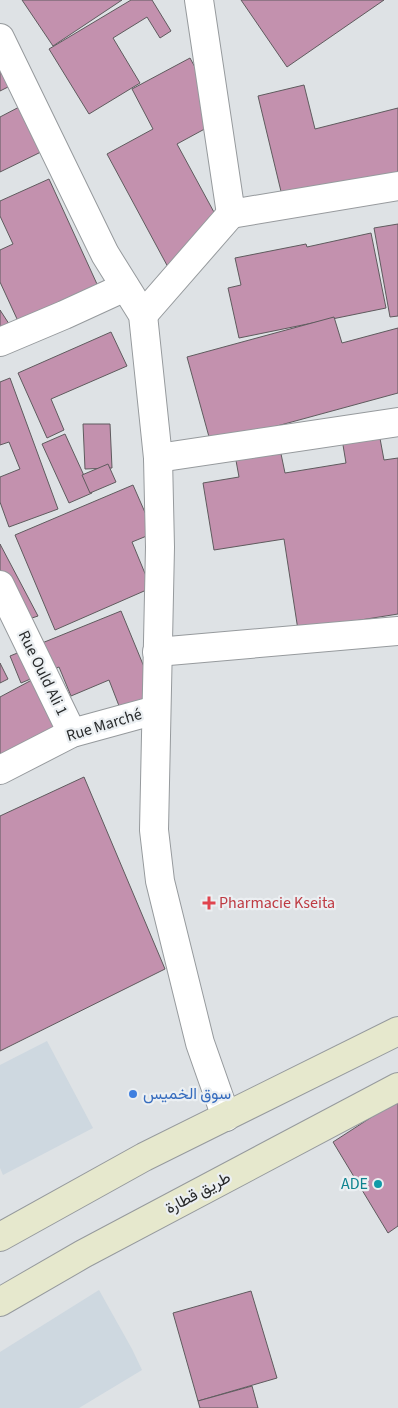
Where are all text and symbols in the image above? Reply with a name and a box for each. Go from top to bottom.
street label: Rue Ould Ali 1 [13,627,73,719]
street label: Rue Marché [64,703,145,747]
place label: Pharmacie Kseita [219,892,335,914]
marker: Pharmacie Kseita [203,897,215,909]
place label: سوق الخميس [143,1083,231,1105]
marker: سوق الخميس [127,1088,139,1100]
street label: طريق قطارة [161,1167,235,1219]
place label: ADE [341,1173,368,1195]
marker: ADE [372,1178,384,1190]

